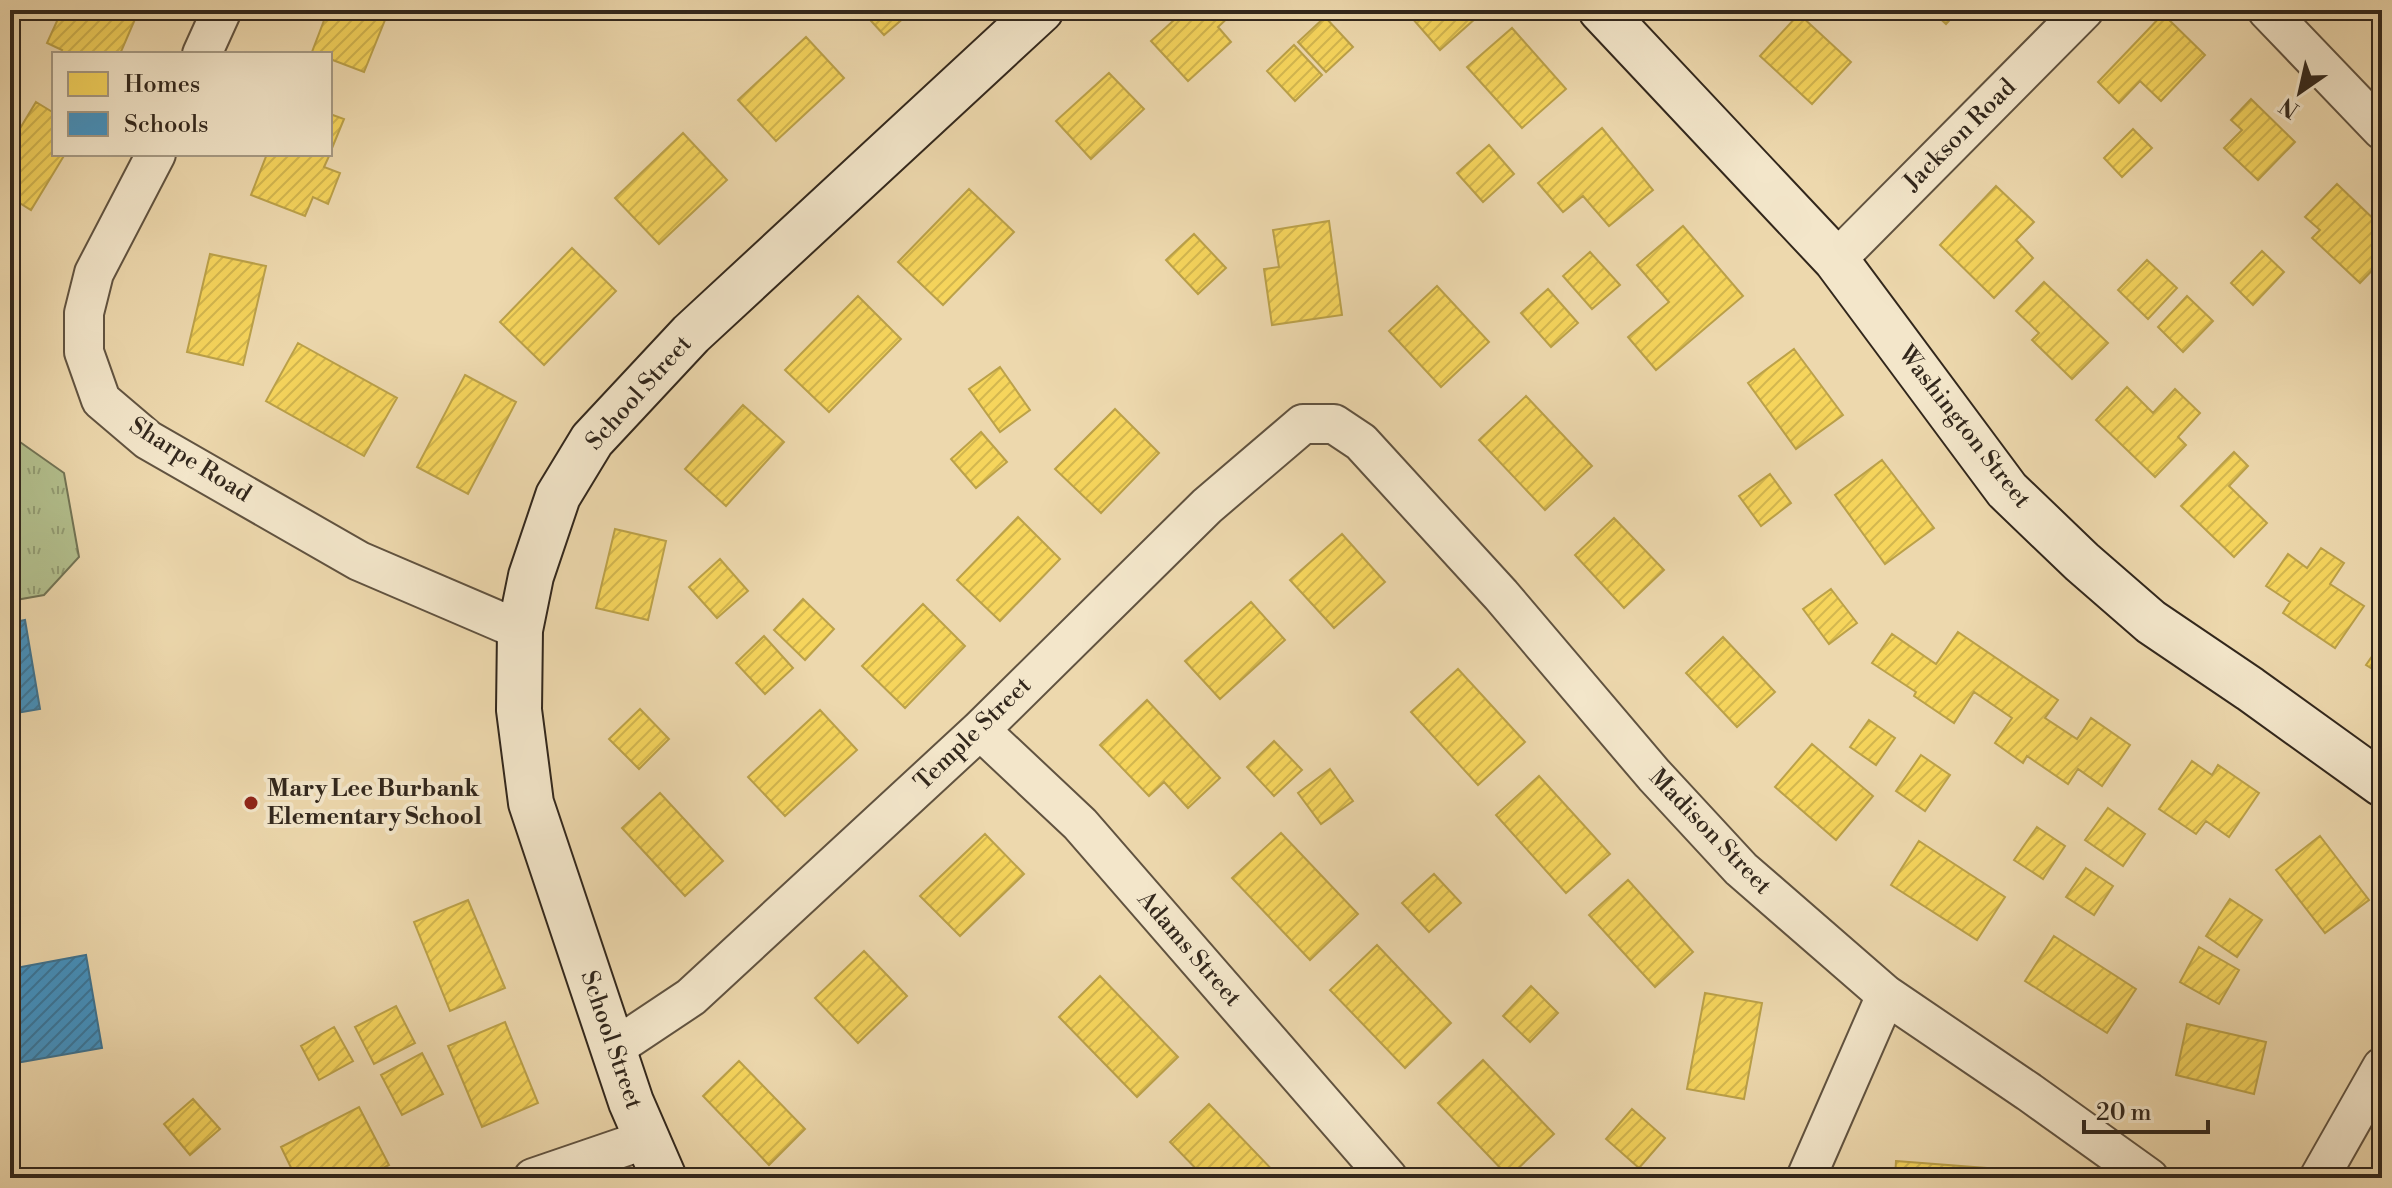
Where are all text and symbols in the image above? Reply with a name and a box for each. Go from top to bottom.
legend [52,52,332,156]
north arrow [2260,52,2340,132]
text: Homes [124,70,200,100]
street label: Jackson Road [1897,72,2023,198]
text: N [2274,91,2304,123]
text: Schools [124,110,209,140]
street label: School Street [580,329,699,457]
street label: Washington Street [1891,339,2037,515]
street label: Sharpe Road [124,411,257,509]
street label: Temple Street [908,670,1038,797]
street label: Madison Street [1642,763,1778,902]
place label: Mary Lee Burbank Elementary School [267,774,482,832]
marker: Mary Lee Burbank Elementary School [242,794,260,812]
street label: Adams Street [1130,884,1248,1013]
street label: School Street [573,967,649,1114]
scale bar [2084,1084,2208,1134]
text: 20 m [2096,1098,2152,1128]

